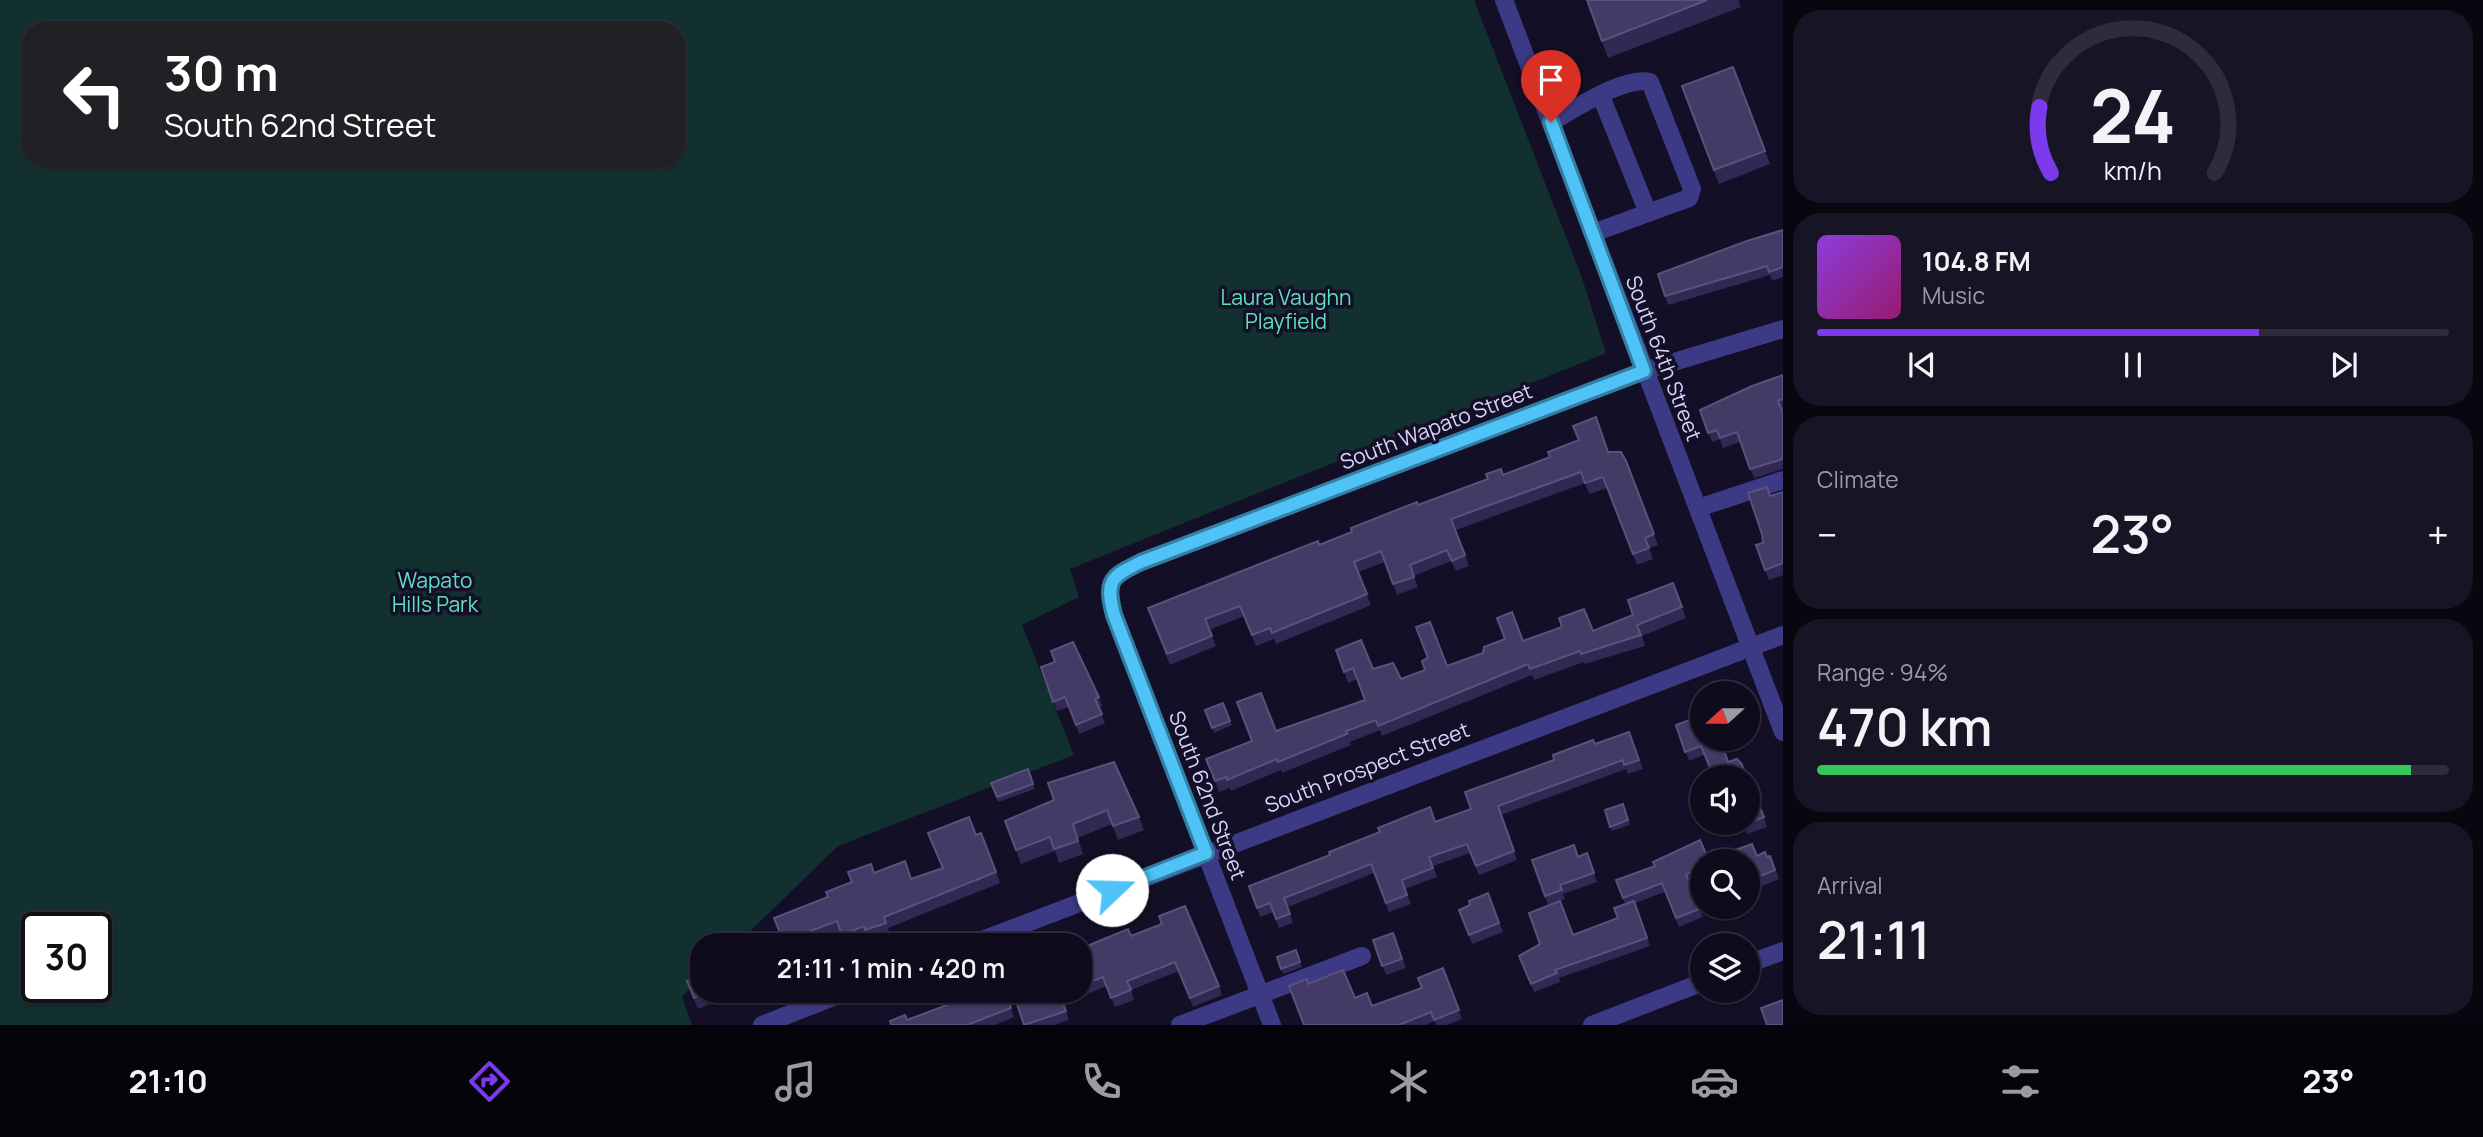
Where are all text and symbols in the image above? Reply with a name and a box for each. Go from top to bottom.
text: 30 m [164,39,279,106]
icon: left [49,49,140,140]
pin [1521,50,1581,122]
icon: arrive [1532,61,1570,99]
text: 24 [2090,65,2176,165]
text: South 62nd Street [164,103,436,147]
text: km/h [2104,152,2162,187]
text: 104.8 FM [1922,243,2031,279]
street label: South 64th Street [1620,271,1708,445]
text: Music [1922,279,1985,311]
park label: Laura Vaughn Playfield [1220,283,1352,335]
icon: previous [1903,346,1941,384]
icon: pause [2114,346,2152,384]
icon: next [2325,346,2363,384]
street label: South Wapato Street [1336,376,1536,476]
text: Climate [1817,463,1899,495]
text: 23° [2090,498,2174,569]
text: − [1817,508,1838,560]
text: + [2427,508,2449,560]
park label: Wapato Hills Park [392,566,479,618]
text: Range · 94% [1817,656,1948,688]
north arrow [1690,681,1760,751]
map controls [1690,681,1760,1003]
text: 470 km [1817,691,1992,762]
street label: South 62nd Street [1163,707,1253,883]
street label: South Prospect Street [1261,715,1473,819]
button: sound [1690,765,1760,835]
button: search [1690,849,1760,919]
position arrow [1075,853,1149,927]
text: Arrival [1817,869,1883,901]
text: 21:11 [1817,904,1930,975]
speed limit sign: 30 [21,912,112,1003]
button: layers [1690,933,1760,1003]
text: 21:11 · 1 min · 420 m [777,950,1005,986]
icon: directions [465,1057,514,1106]
icon: music [771,1057,820,1106]
icon: phone [1077,1057,1126,1106]
icon: climate [1384,1057,1433,1106]
icon: car [1690,1057,1739,1106]
icon: filters [1996,1057,2045,1106]
text: 21:10 [129,1059,208,1103]
text: 23° [2302,1059,2354,1103]

